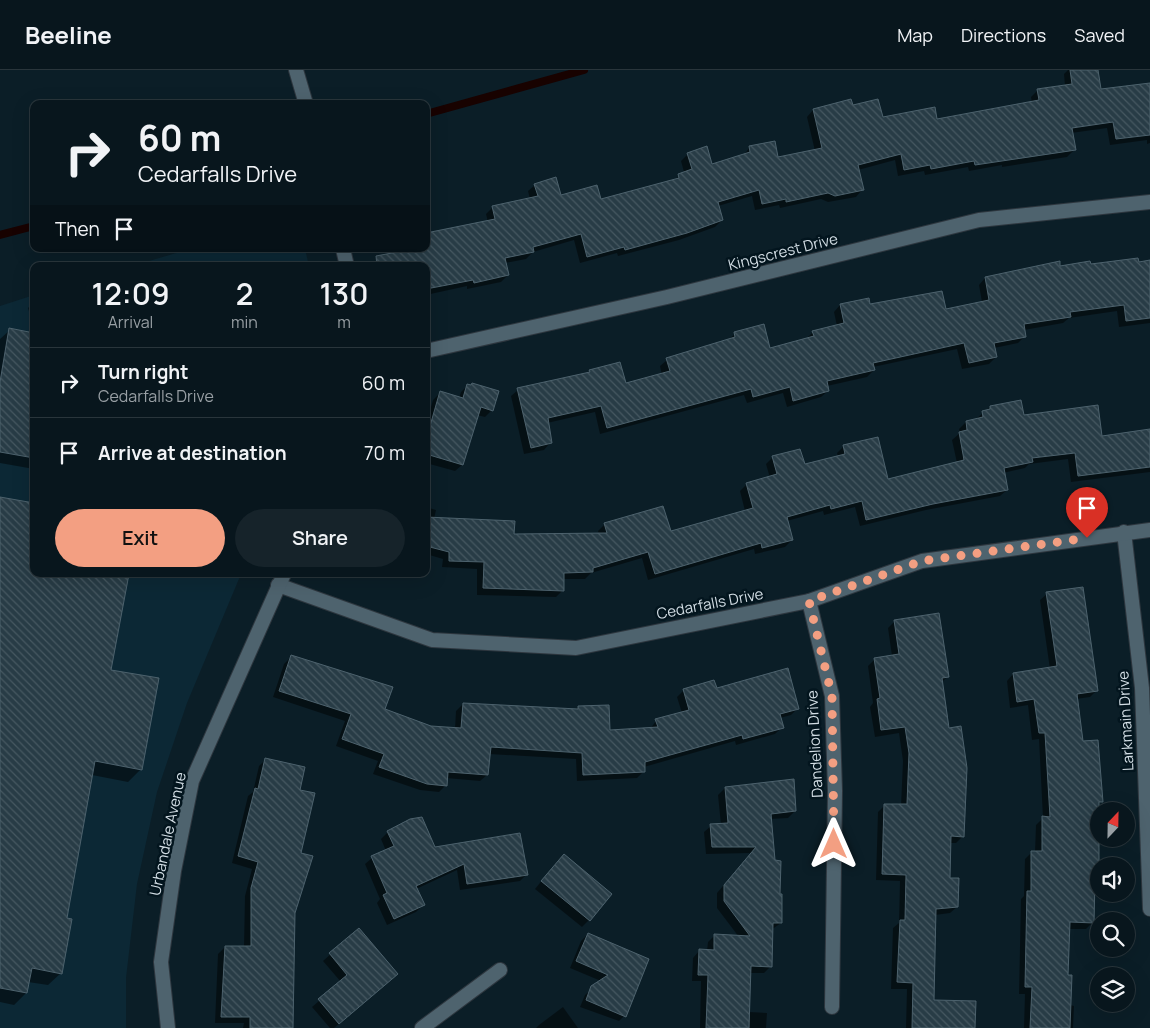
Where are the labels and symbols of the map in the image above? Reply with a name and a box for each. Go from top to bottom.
street label: Kingscrest Drive [726,228,840,275]
pin [1066,487,1108,538]
street label: Cedarfalls Drive [655,583,765,624]
street label: Larkmain Drive [1112,670,1139,772]
street label: Dandelion Drive [801,689,828,798]
street label: Urbandale Avenue [144,770,191,898]
north arrow [1090,802,1135,848]
position arrow [807,817,859,869]

